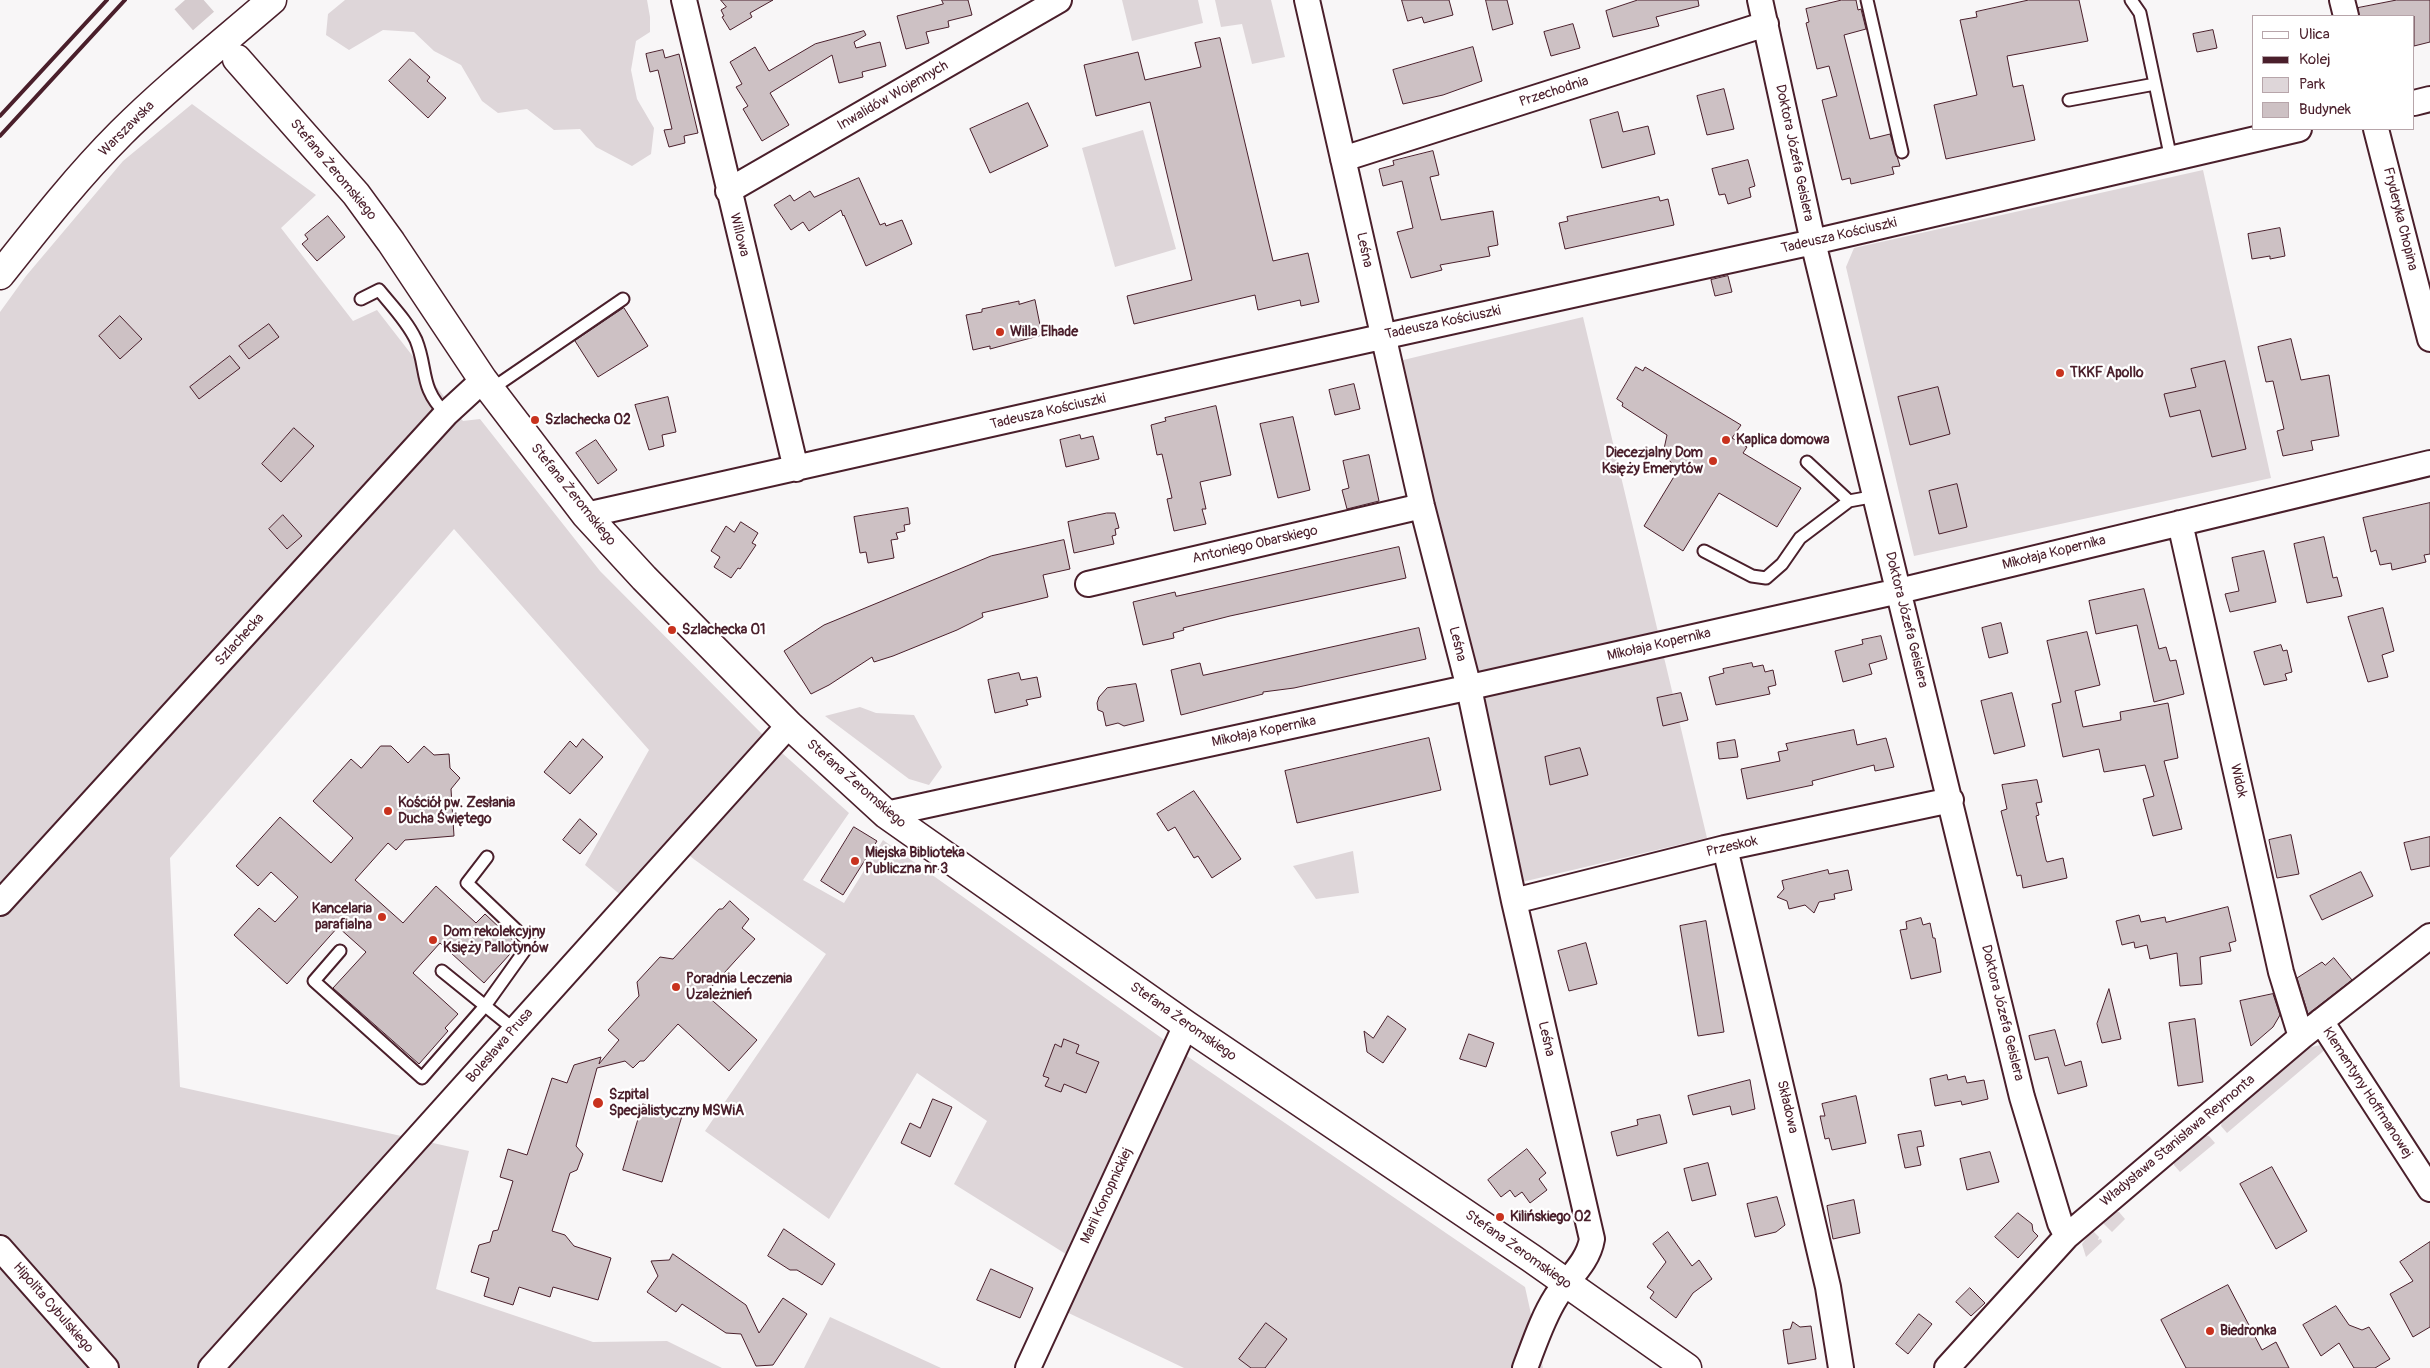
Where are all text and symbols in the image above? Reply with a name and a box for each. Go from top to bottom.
legend [2252,15,2415,130]
text: Ulica [2299,25,2330,44]
text: Kolej [2299,50,2331,69]
street label: Inwalidów Wojennych [835,57,951,135]
street label: Przechodnia [1517,73,1591,111]
text: Park [2299,75,2325,94]
street label: Doktora Józefa Geislera [1771,83,1817,223]
street label: Warszawska [96,98,158,160]
text: Budynek [2299,100,2351,119]
street label: Stefana Żeromskiego [286,116,380,224]
street label: Fryderyka Chopina [2379,166,2421,272]
street label: Willowa [725,211,753,259]
street label: Tadeusza Kościuszki [1780,215,1898,257]
street label: Leśna [1352,231,1376,269]
street label: Tadeusza Kościuszki [1383,302,1503,344]
place label: Willa Elhade [1010,324,1078,340]
marker: Willa Elhade [994,326,1006,338]
place label: TKKF Apollo [2070,365,2144,381]
marker: TKKF Apollo [2054,367,2066,379]
street label: Tadeusza Kościuszki [989,391,1107,433]
place label: Szlachecka 02 [545,412,631,428]
marker: Szlachecka 02 [529,414,541,426]
place label: Kaplica domowa [1736,432,1829,448]
marker: Kaplica domowa [1720,434,1732,446]
street label: Stefana Żeromskiego [527,441,619,549]
place label: Diecezjalny Dom Księży Emerytów [1602,445,1703,478]
marker: Diecezjalny Dom Księży Emerytów [1707,455,1719,467]
street label: Antoniego Obarskiego [1191,522,1319,568]
street label: Mikołaja Kopernika [2001,532,2107,574]
street label: Doktora Józefa Geislera [1881,550,1931,690]
street label: Szlachecka [212,610,268,670]
place label: Szlachecka 01 [682,622,765,638]
marker: Szlachecka 01 [666,624,678,636]
street label: Leśna [1445,625,1469,663]
street label: Mikołaja Kopernika [1605,625,1713,665]
street label: Mikołaja Kopernika [1210,713,1318,751]
street label: Stefana Żeromskiego [803,736,909,832]
street label: Widok [2226,762,2250,800]
place label: Kościół pw. Zesłania Ducha Świętego [398,795,515,828]
marker: Kościół pw. Zesłania Ducha Świętego [382,805,394,817]
street label: Przeskok [1705,833,1759,861]
place label: Miejska Biblioteka Publiczna nr 3 [865,845,965,878]
marker: Miejska Biblioteka Publiczna nr 3 [849,855,861,867]
place label: Kancelaria parafialna [312,901,372,934]
marker: Kancelaria parafialna [376,911,388,923]
place label: Dom rekolekcyjny Księży Pallotynów [443,924,548,956]
marker: Dom rekolekcyjny Księży Pallotynów [427,934,439,946]
street label: Doktora Józefa Geislera [1977,943,2027,1083]
place label: Poradnia Leczenia Uzależnień [686,971,792,1004]
street label: Stefana Żeromskiego [1126,979,1240,1065]
marker: Poradnia Leczenia Uzależnień [670,981,682,993]
street label: Bolesława Prusa [463,1005,537,1087]
street label: Leśna [1534,1020,1558,1058]
street label: Klementyny Hoffmanowej [2318,1024,2416,1162]
street label: Władysława Stanisława Reymonta [2097,1072,2259,1210]
street label: Składowa [1773,1079,1801,1135]
place label: Szpital Specjalistyczny MSWiA [609,1087,744,1120]
marker: Szpital Specjalistyczny MSWiA [591,1096,605,1110]
street label: Marii Konopnickiej [1077,1145,1137,1247]
street label: Stefana Żeromskiego [1461,1207,1575,1293]
place label: Kilińskiego 02 [1510,1209,1591,1225]
marker: Kilińskiego 02 [1494,1211,1506,1223]
street label: Hipolita Cybulskiego [9,1259,97,1357]
place label: Biedronka [2220,1323,2277,1339]
marker: Biedronka [2204,1325,2216,1337]

